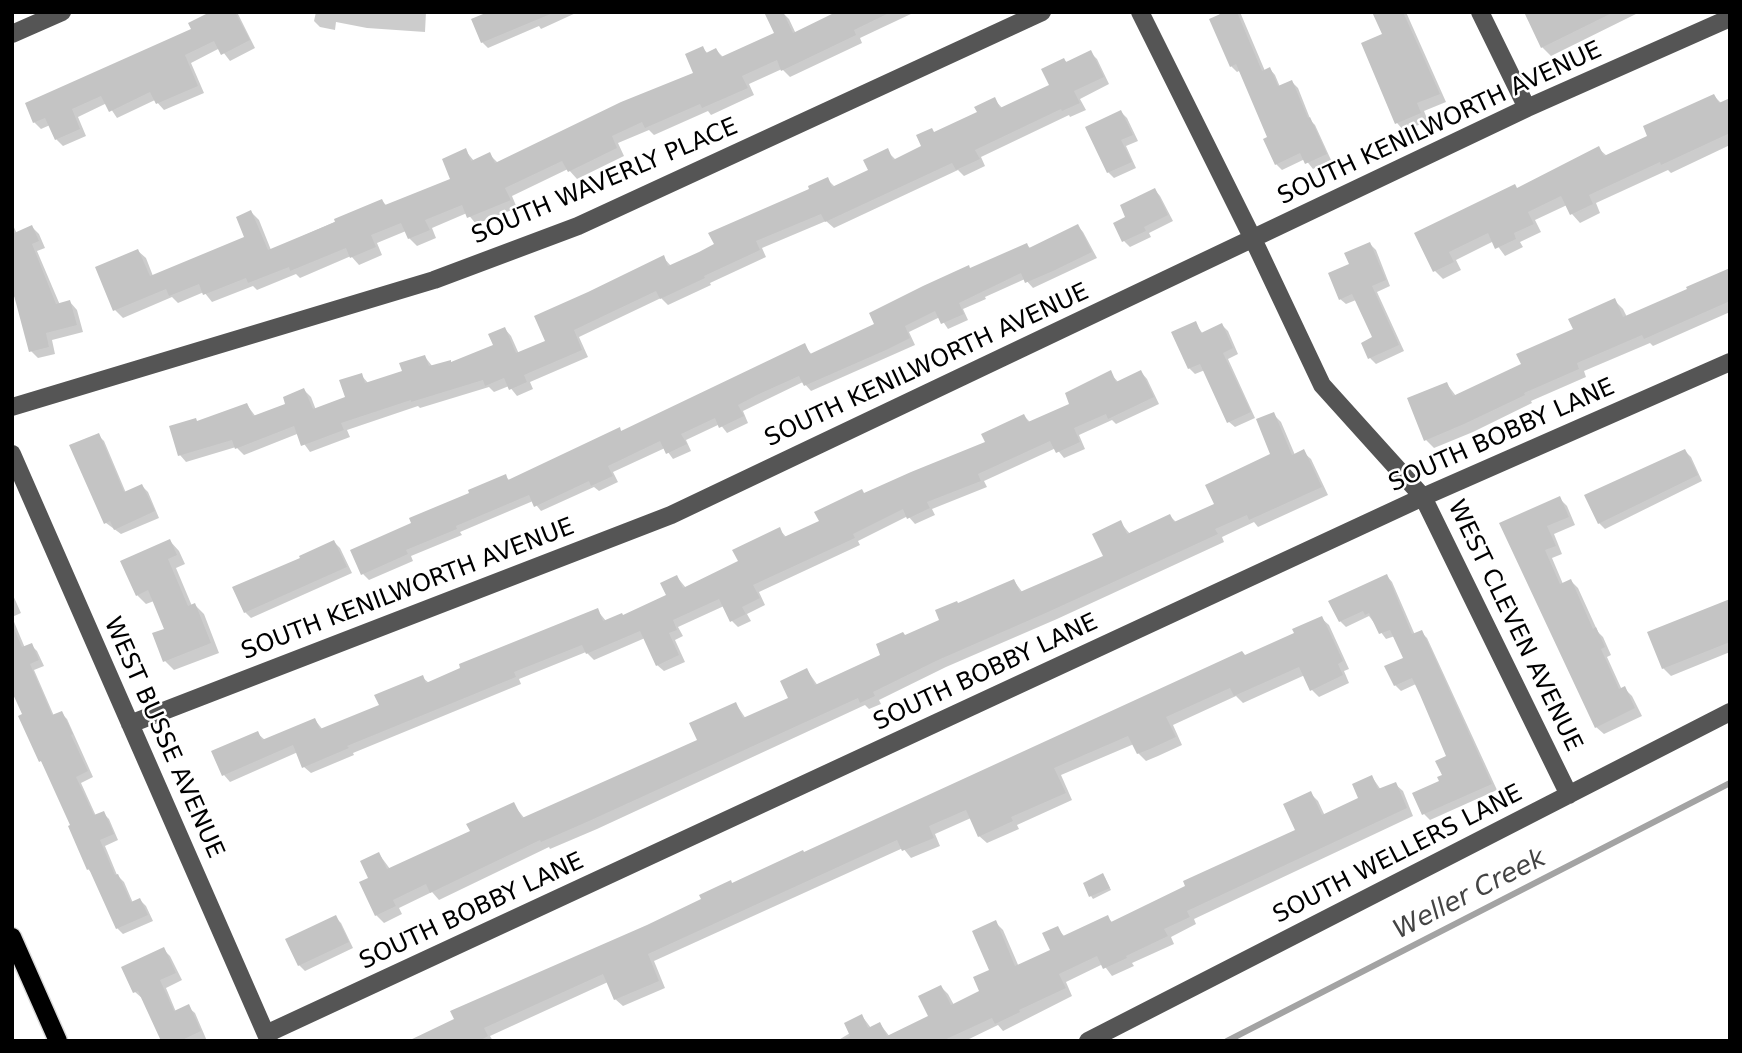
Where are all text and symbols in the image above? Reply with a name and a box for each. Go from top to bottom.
street label: SOUTH KENILWORTH AVENUE [1273,36,1607,212]
street label: SOUTH WAVERLY PLACE [468,113,742,251]
street label: SOUTH KENILWORTH AVENUE [760,278,1094,454]
street label: SOUTH BOBBY LANE [1385,373,1619,499]
street label: WEST CLEVEN AVENUE [1441,496,1587,756]
street label: SOUTH KENILWORTH AVENUE [238,513,578,667]
street label: SOUTH BOBBY LANE [869,608,1103,738]
street label: WEST BUSSE AVENUE [97,613,229,863]
street label: SOUTH WELLERS LANE [1269,780,1527,930]
water label: Weller Creek [1389,843,1551,947]
street label: SOUTH BOBBY LANE [355,847,589,977]

